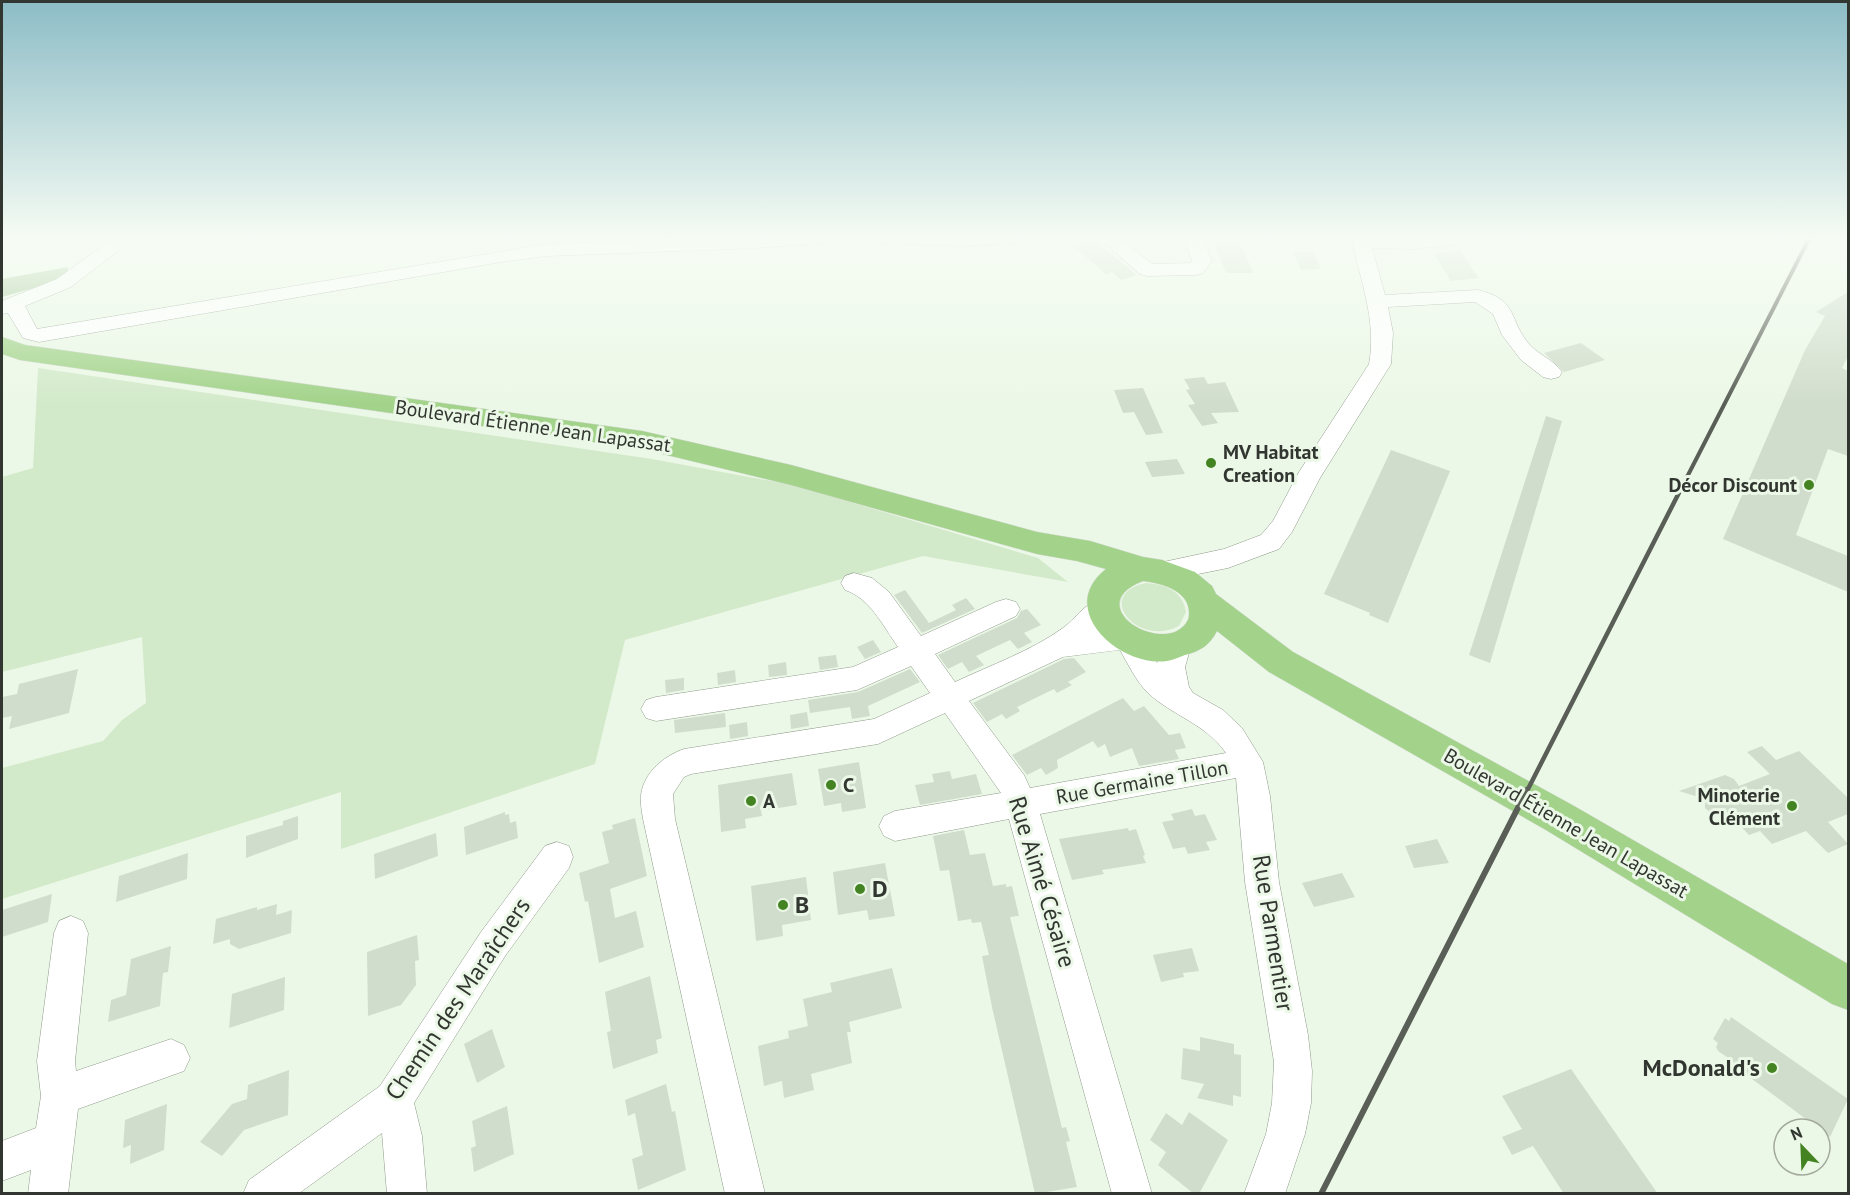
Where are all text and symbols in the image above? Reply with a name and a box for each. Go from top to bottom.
street label: Boulevard Étienne Jean Lapassat [394,394,673,458]
place label: MV Habitat Creation [1223,439,1318,488]
marker: MV Habitat Creation [1204,456,1218,470]
place label: Décor Discount [1668,472,1797,498]
marker: Décor Discount [1802,478,1816,492]
street label: Boulevard Étienne Jean Lapassat [1439,742,1693,904]
street label: Rue Germaine Tillon [1054,754,1230,810]
place label: C [843,772,854,798]
marker: C [824,778,838,792]
place label: Minoterie Clément [1697,782,1780,831]
place label: A [763,788,776,814]
street label: Rue Aimé Césaire [1002,793,1083,971]
marker: A [744,794,758,808]
marker: Minoterie Clément [1785,799,1799,813]
street label: Rue Parmentier [1246,852,1301,1013]
place label: D [872,873,888,904]
marker: D [853,882,867,896]
place label: B [795,889,809,920]
street label: Chemin des Maraîchers [378,891,537,1106]
marker: B [776,898,790,912]
place label: McDonald's [1643,1052,1760,1083]
marker: McDonald's [1765,1061,1779,1075]
north arrow [1772,1117,1832,1177]
text: N [1787,1122,1805,1144]

